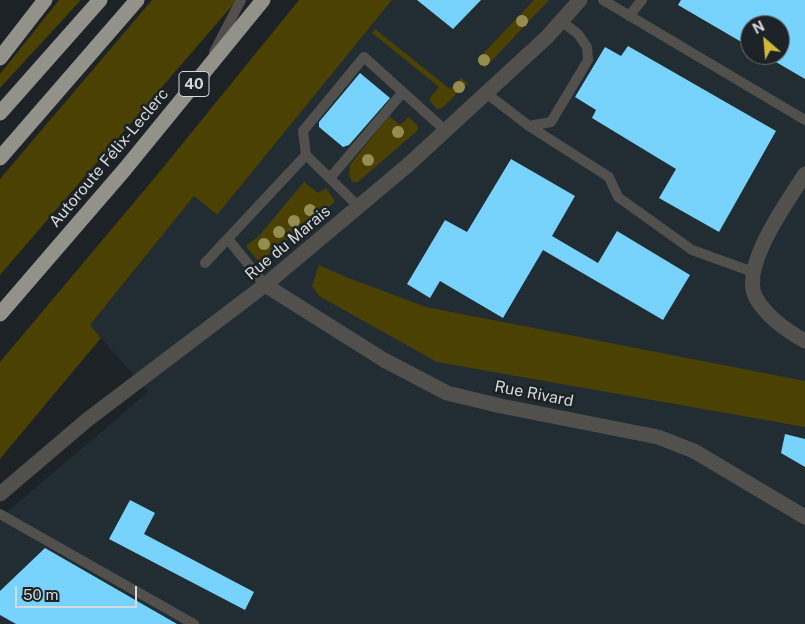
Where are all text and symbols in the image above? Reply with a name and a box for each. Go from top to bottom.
north arrow [740,15,790,65]
text: N [750,18,767,37]
road number: 40 [179,72,209,96]
street label: Autoroute Félix-Leclerc [45,85,173,231]
street label: Rue du Marais [241,202,335,284]
street label: Rue Rivard [493,377,575,411]
scale bar [18,576,140,608]
text: 50 m [23,586,58,603]

